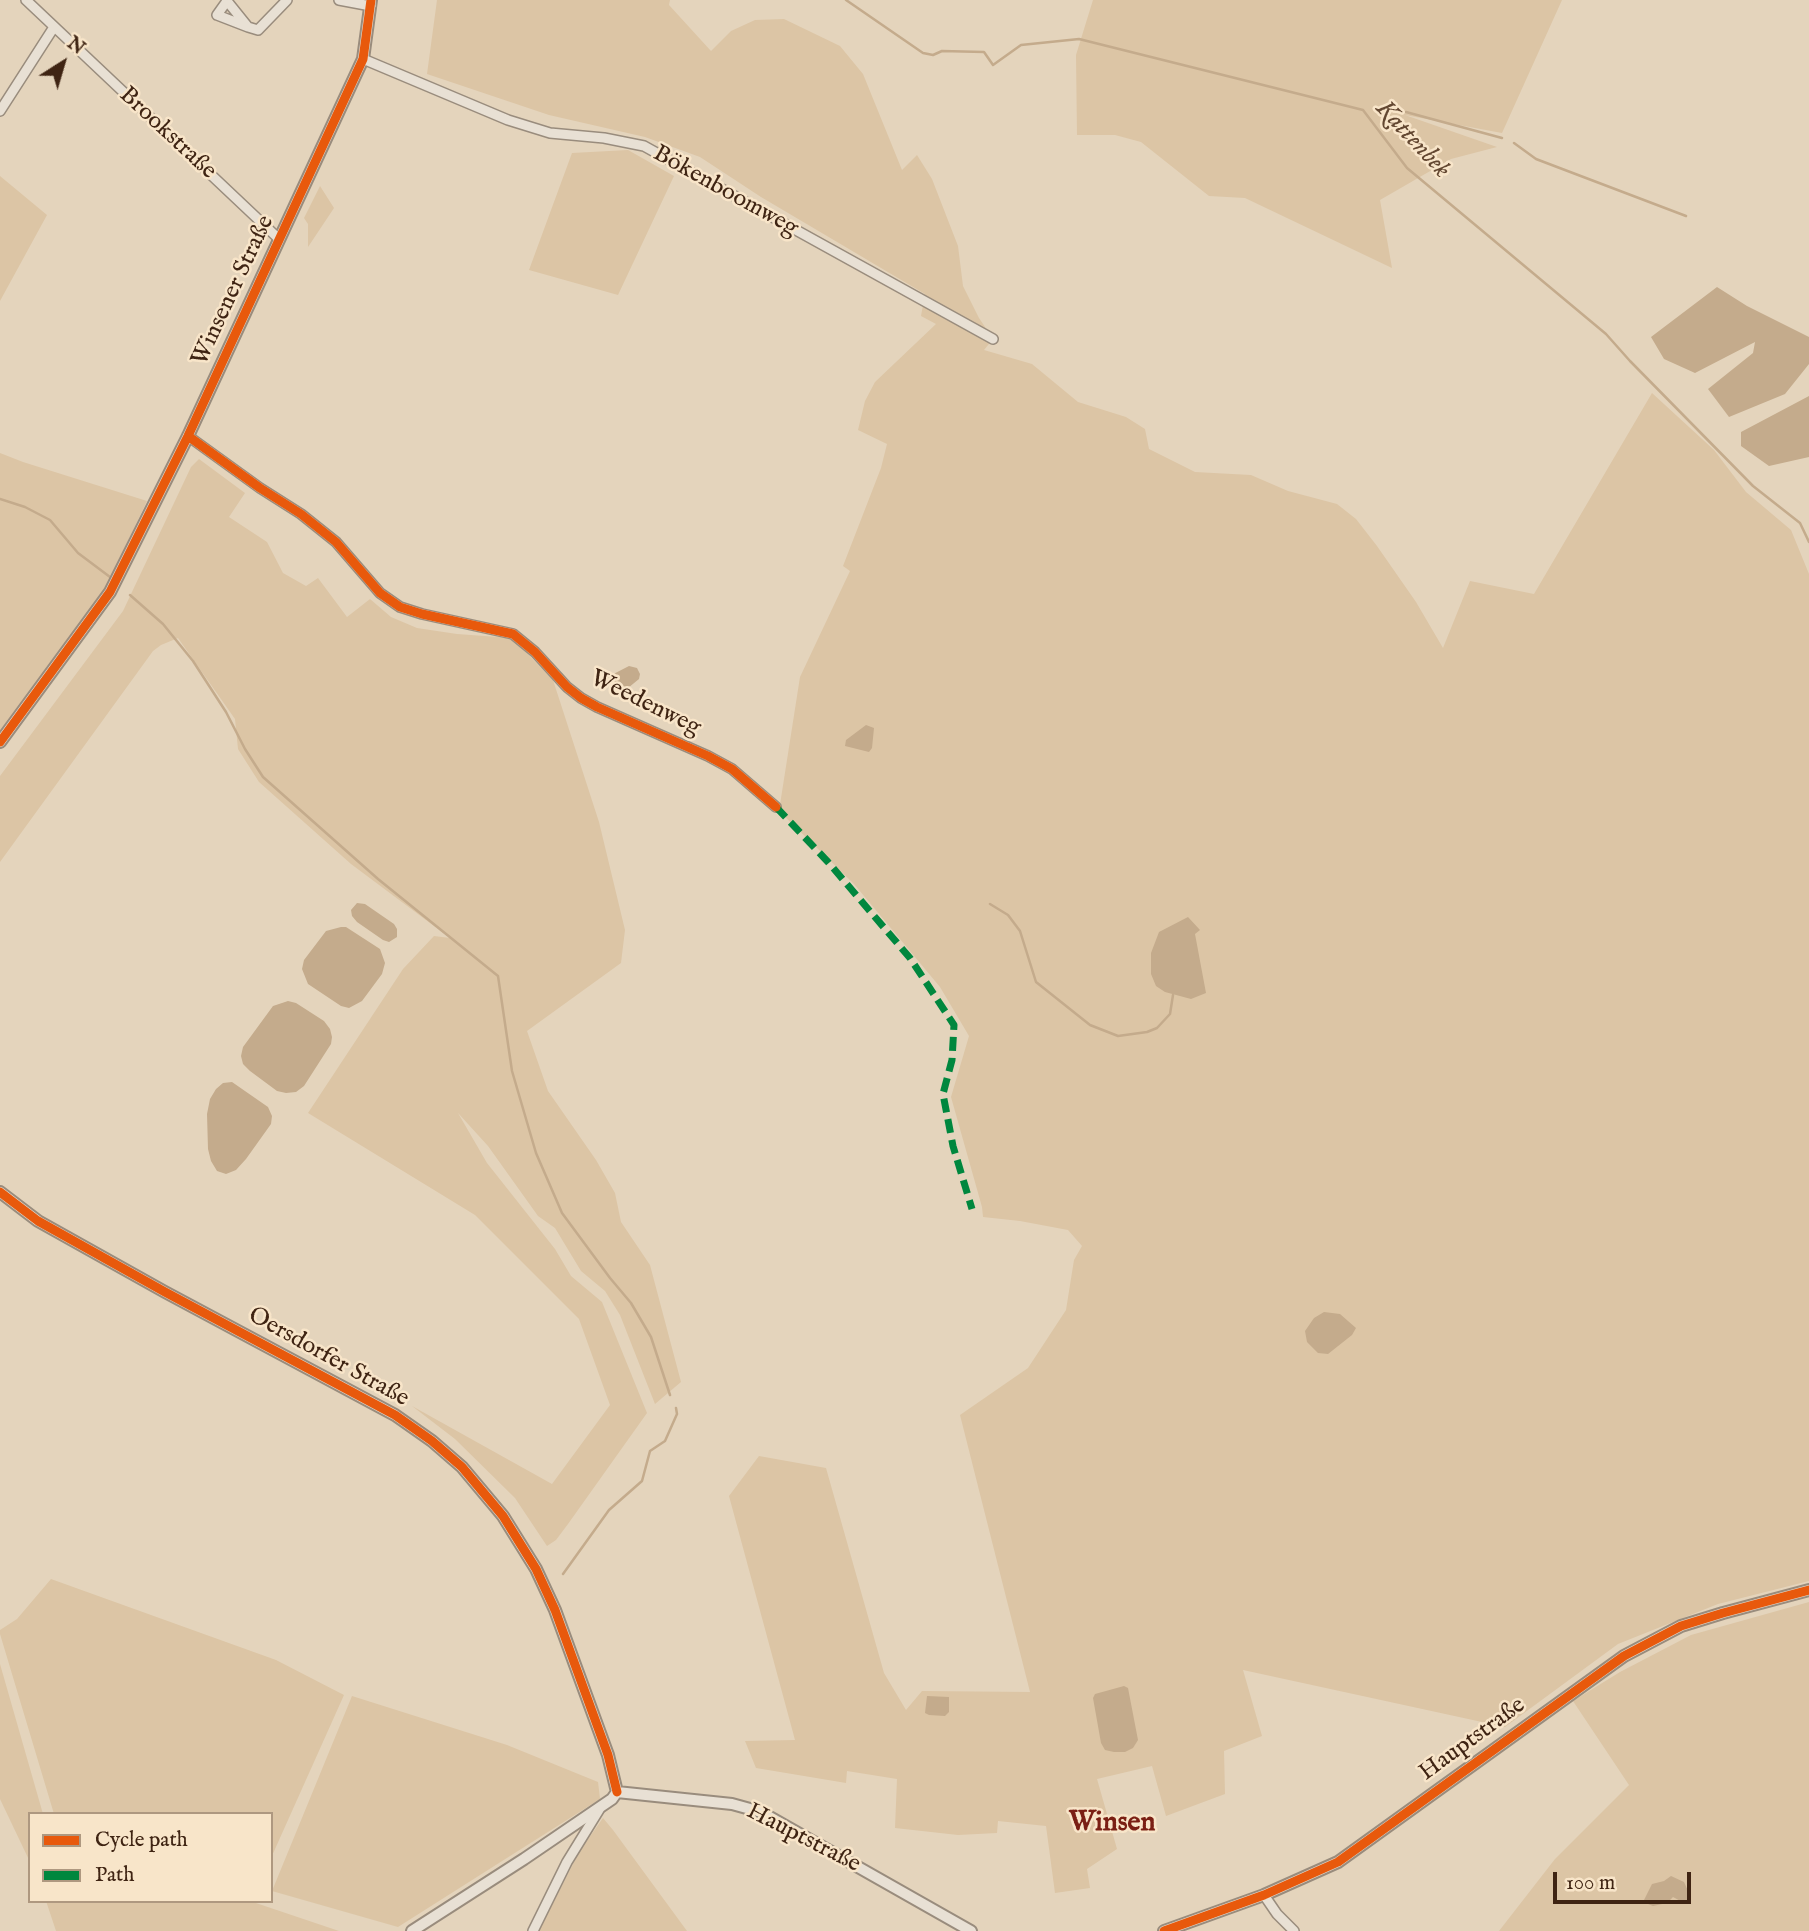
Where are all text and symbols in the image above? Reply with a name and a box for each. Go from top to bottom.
north arrow [28,28,98,98]
text: N [62,32,89,61]
street label: Brookstraße [112,82,222,186]
water label: Kattenbek [1368,94,1456,186]
street label: Bökenboomweg [647,140,803,244]
street label: Winsener Straße [187,211,281,371]
street label: Weedenweg [585,665,705,743]
street label: Oersdorfer Straße [243,1302,413,1414]
street label: Hauptstraße [1414,1692,1532,1788]
street label: Hauptstraße [741,1798,865,1880]
district label: Winsen [1069,1807,1155,1841]
legend [28,1812,273,1903]
text: Cycle path [95,1827,188,1854]
scale bar [1557,1857,1695,1901]
text: Path [95,1862,134,1889]
text: 100 m [1566,1870,1615,1897]

